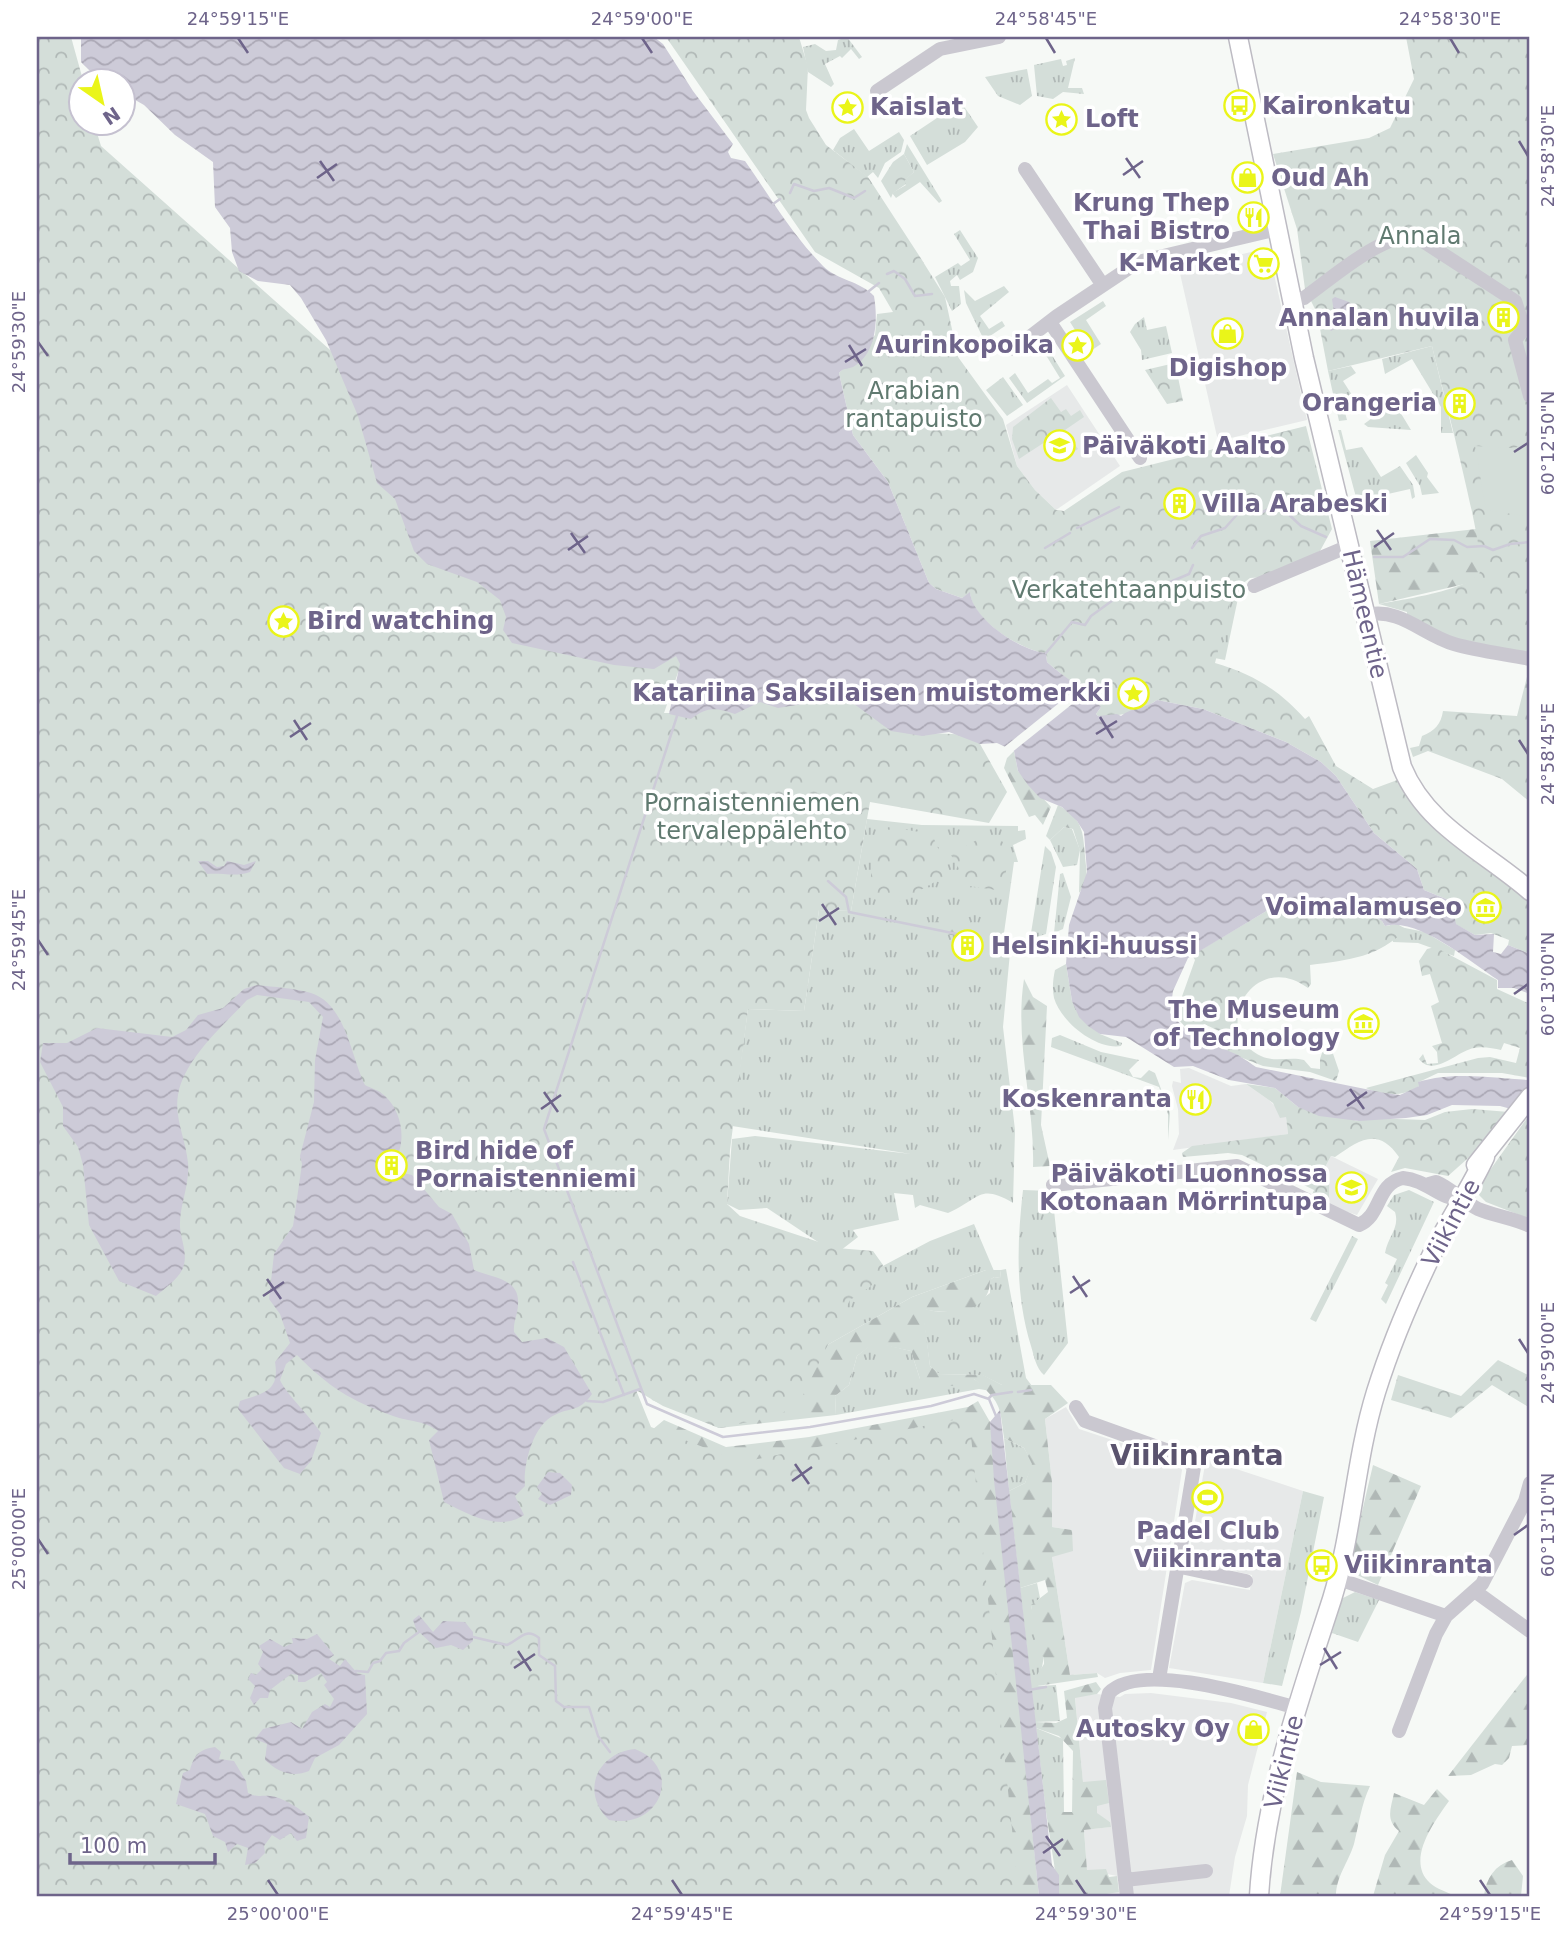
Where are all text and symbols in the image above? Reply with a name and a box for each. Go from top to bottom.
text: 24°59'15"E [187,8,289,29]
text: 24°59'00"E [591,8,693,29]
text: 24°58'45"E [995,8,1097,29]
text: 24°58'30"E [1399,8,1501,29]
north arrow [66,66,136,136]
bus stop icon: Kaironkatu [1222,89,1256,123]
place icon: Kaislat [830,90,864,124]
place label: Kaironkatu [1262,92,1411,120]
place label: Kaislat [870,93,963,121]
place icon: Loft [1045,102,1079,136]
text: N [99,103,124,130]
place label: Loft [1085,105,1139,133]
text: 24°58'30"E [1537,105,1558,207]
shop icon: Oud Ah [1231,161,1265,195]
place label: Oud Ah [1271,164,1370,192]
place label: Krung Thep Thai Bistro [1073,189,1230,245]
restaurant icon: Krung Thep Thai Bistro [1236,200,1270,234]
park label: Annala [1379,222,1461,250]
supermarket icon: K-Market [1246,246,1280,280]
place label: K-Market [1119,249,1240,277]
text: 24°59'30"E [8,291,29,393]
building icon: Annalan huvila [1486,301,1520,335]
place label: Annalan huvila [1279,304,1480,332]
shop icon: Digishop [1211,317,1245,351]
place icon: Aurinkopoika [1060,328,1094,362]
place label: Aurinkopoika [875,331,1054,359]
place label: Digishop [1169,354,1287,382]
park label: Arabian rantapuisto [845,377,983,433]
building icon: Orangeria [1443,386,1477,420]
place label: Orangeria [1302,389,1437,417]
text: 60°12'50"N [1537,391,1558,495]
school or university icon: Päiväkoti Aalto [1042,429,1076,463]
place label: Päiväkoti Aalto [1082,432,1286,460]
building icon: Villa Arabeski [1162,487,1196,521]
place label: Villa Arabeski [1202,490,1388,518]
street label: Hämeentie [1337,547,1393,681]
park label: Verkatehtaanpuisto [1012,576,1246,604]
place icon: Bird watching [267,604,301,638]
place label: Bird watching [307,607,495,635]
place icon: Katariina Saksilaisen muistomerkki [1117,676,1151,710]
place label: Katariina Saksilaisen muistomerkki [632,679,1111,707]
text: 24°58'45"E [1537,703,1558,805]
park label: Pornaistenniemen tervaleppälehto [644,789,860,845]
text: 24°59'45"E [8,889,29,991]
museum icon: Voimalamuseo [1468,890,1502,924]
place label: Voimalamuseo [1265,893,1462,921]
building icon: Helsinki-huussi [951,929,985,963]
place label: Helsinki-huussi [991,932,1197,960]
text: 60°13'00"N [1537,932,1558,1036]
place label: The Museum of Technology [1153,996,1340,1052]
museum icon: The Museum of Technology [1346,1007,1380,1041]
restaurant icon: Koskenranta [1178,1082,1212,1116]
place label: Koskenranta [1002,1085,1172,1113]
place label: Bird hide of Pornaistenniemi [415,1137,636,1193]
building icon: Bird hide of Pornaistenniemi [375,1148,409,1182]
place label: Päiväkoti Luonnossa Kotonaan Mörrintupa [1039,1160,1328,1216]
school or university icon: Päiväkoti Luonnossa Kotonaan Mörrintupa [1334,1171,1368,1205]
street label: Viikintie [1416,1174,1486,1272]
text: 24°59'00"E [1537,1302,1558,1404]
district label: Viikinranta [1110,1439,1284,1472]
text: 60°13'10"N [1537,1473,1558,1577]
sports icon: Padel Club Viikinranta [1191,1480,1225,1514]
text: 25°00'00"E [8,1488,29,1590]
place label: Padel Club Viikinranta [1134,1517,1282,1573]
bus stop icon: Viikinranta [1304,1548,1338,1582]
place label: Viikinranta [1344,1551,1493,1579]
shop icon: Autosky Oy [1236,1712,1270,1746]
street label: Viikintie [1259,1712,1309,1812]
place label: Autosky Oy [1076,1715,1230,1743]
scale bar [70,1821,215,1865]
text: 100 m [80,1834,147,1858]
text: 25°00'00"E [227,1903,329,1924]
text: 24°59'45"E [631,1903,733,1924]
text: 24°59'30"E [1035,1903,1137,1924]
text: 24°59'15"E [1439,1903,1541,1924]

